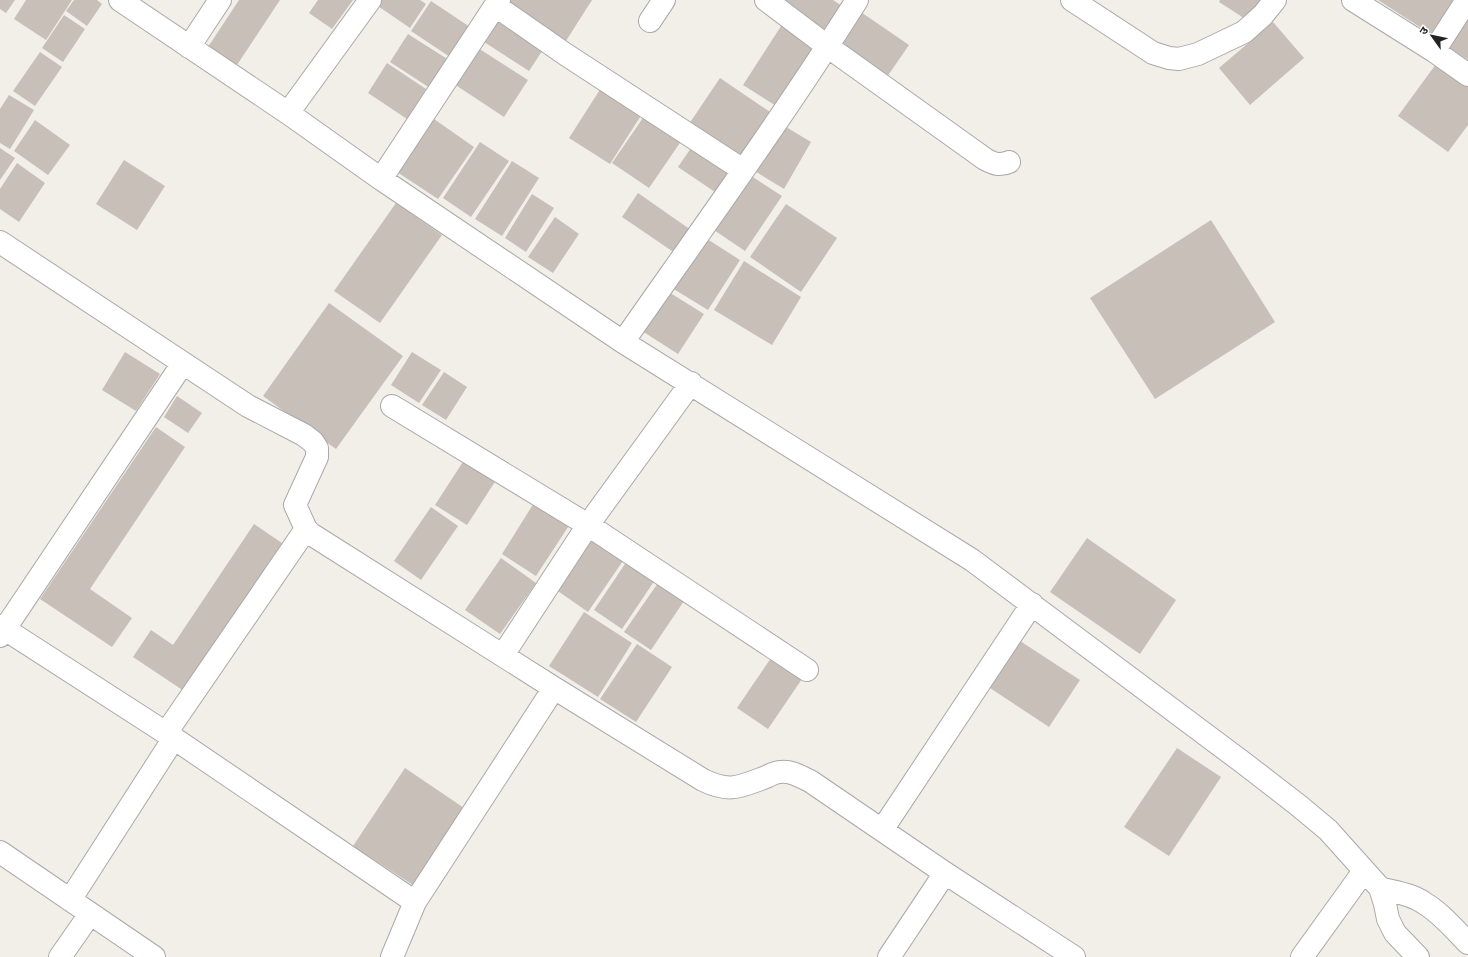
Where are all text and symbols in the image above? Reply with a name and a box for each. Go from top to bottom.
north arrow [1412,16,1452,56]
text: उ [1417,24,1432,37]

